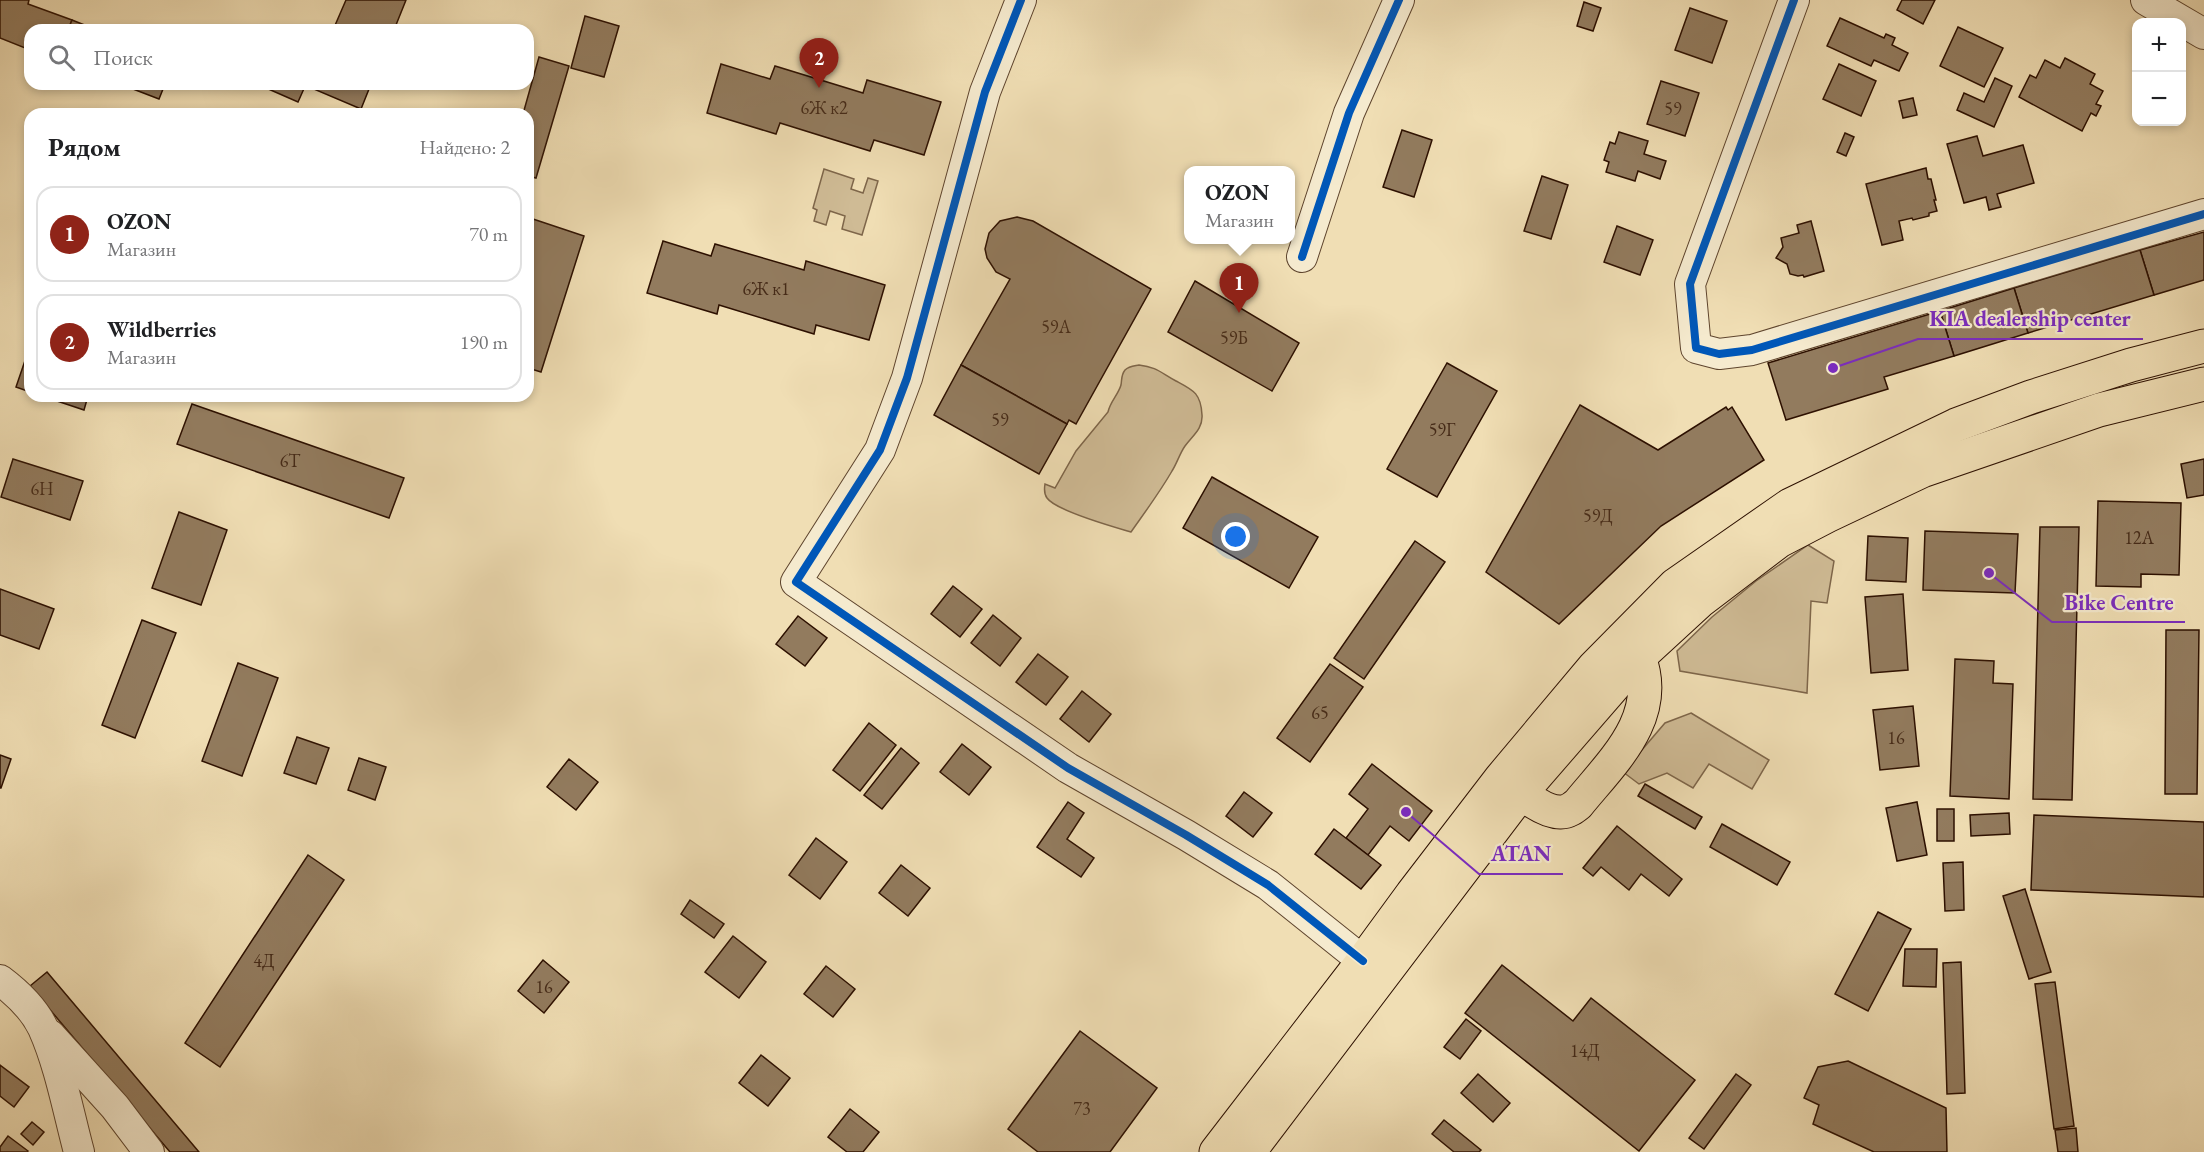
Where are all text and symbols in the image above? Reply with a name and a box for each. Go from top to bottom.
map controls [2132,18,2186,126]
button: + [2132,18,2186,72]
search box [24,24,534,90]
pin: 2 [800,38,838,88]
icon: search [45,41,78,74]
text: Поиск [93,43,153,72]
button: − [2132,72,2186,126]
house number: 6Ж к2 [800,96,848,119]
house number: 59 [1664,97,1682,120]
text: Рядом [48,130,121,164]
text: Найдено: 2 [419,134,510,160]
popup [1184,166,1295,244]
text: OZON [1205,178,1269,207]
text: OZON [107,207,171,236]
text: Магазин [1205,207,1274,233]
text: 1 [64,221,75,247]
text: 70 m [469,221,508,247]
text: Магазин [107,236,176,262]
pin: 1 [1220,264,1258,313]
house number: 6Ж к1 [742,277,790,300]
callout: KIA dealership center [1918,299,2143,339]
text: KIA dealership center [1929,304,2132,333]
text: Wildberries [107,315,216,344]
house number: 59А [1041,315,1071,338]
house number: 59Б [1220,326,1248,349]
text: 2 [64,329,75,355]
text: 190 m [460,329,508,355]
text: Магазин [107,344,176,370]
house number: 59 [991,408,1009,431]
house number: 59Г [1429,418,1456,441]
house number: 6Т [280,449,301,472]
house number: 6Н [30,477,54,500]
house number: 59Д [1583,504,1613,527]
your location [1221,522,1250,551]
house number: 12А [2124,526,2154,549]
callout: Bike Centre [2052,582,2185,622]
text: Bike Centre [2064,588,2174,617]
house number: 65 [1311,701,1329,724]
house number: 16 [1887,726,1905,749]
callout: ATAN [1479,834,1563,874]
text: ATAN [1490,839,1551,868]
house number: 4Д [253,949,275,972]
house number: 16 [535,975,553,998]
house number: 14Д [1570,1039,1600,1062]
house number: 73 [1073,1097,1091,1120]

